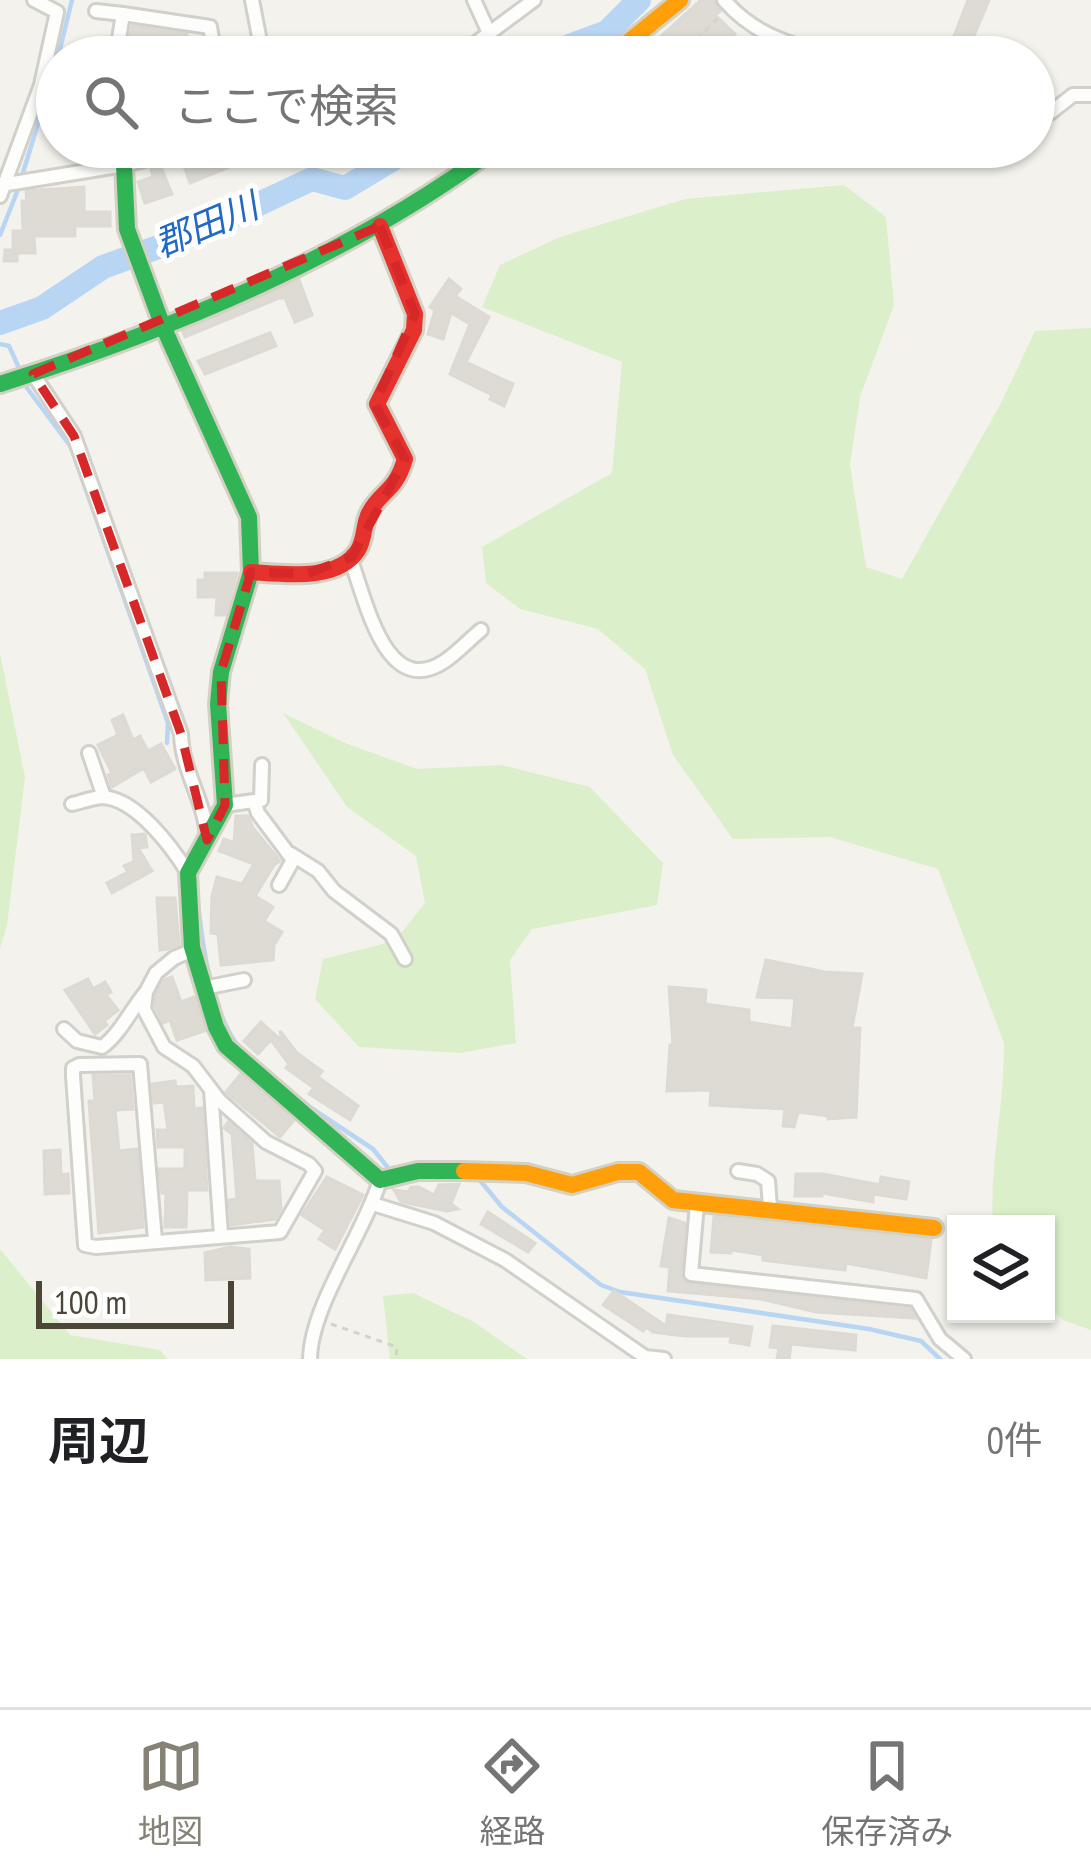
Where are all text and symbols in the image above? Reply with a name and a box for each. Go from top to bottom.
search box [36,36,1055,168]
icon: search [78,69,144,135]
text: ここで検索 [174,76,399,134]
water label: 郡田川 [147,180,269,267]
map controls [947,1215,1055,1323]
button: layers [947,1215,1055,1323]
scale bar [36,1275,234,1328]
text: 100 m [54,1280,127,1323]
text: 周辺 [48,1407,150,1473]
text: 0件 [986,1414,1043,1465]
tab: 地図 [138,1733,204,1853]
tab: 経路 [479,1733,545,1853]
tab: 保存済み [821,1733,953,1853]

